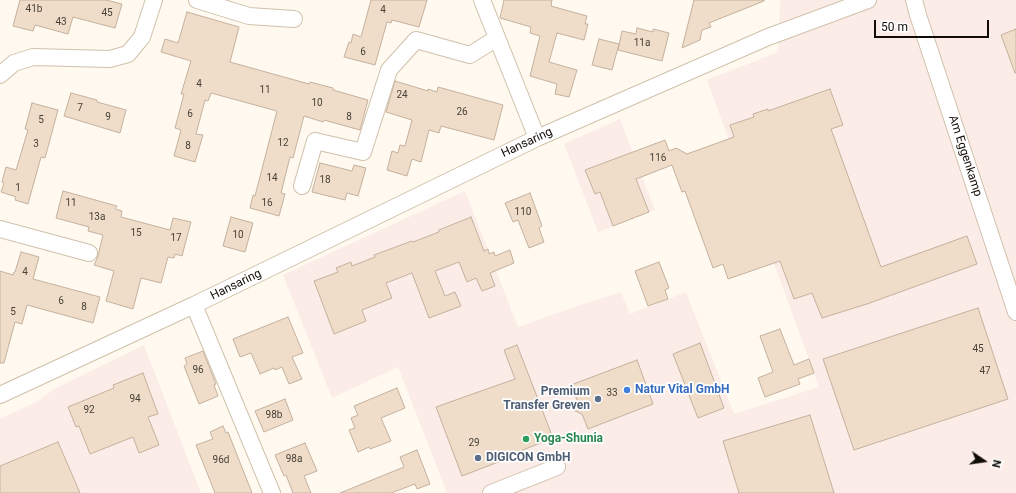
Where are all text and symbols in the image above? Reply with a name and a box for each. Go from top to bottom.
house number: 41b [26,3,42,15]
house number: 4 [380,4,386,16]
house number: 45 [101,7,113,19]
scale bar [876,12,991,38]
house number: 43 [55,16,67,28]
text: 50 m [881,20,908,34]
house number: 11a [634,37,650,49]
house number: 6 [360,46,366,58]
house number: 4 [196,78,202,90]
house number: 11 [259,84,271,96]
house number: 24 [396,89,408,101]
house number: 10 [311,97,323,109]
house number: 7 [77,102,83,114]
house number: 26 [456,106,468,118]
house number: 6 [187,108,193,120]
house number: 9 [105,111,111,123]
house number: 8 [346,111,352,123]
house number: 5 [38,114,44,126]
street label: Am Eggenkamp [945,114,985,198]
street label: Hansaring [499,125,555,161]
house number: 12 [277,137,289,149]
house number: 3 [33,138,39,150]
house number: 8 [185,140,191,152]
house number: 116 [650,152,666,164]
house number: 14 [266,172,278,184]
house number: 18 [319,174,331,186]
house number: 1 [15,182,21,194]
house number: 11 [65,197,77,209]
house number: 16 [261,197,273,209]
house number: 110 [515,206,531,218]
house number: 13a [89,211,105,223]
house number: 15 [130,227,142,239]
house number: 10 [232,229,244,241]
house number: 17 [170,232,182,244]
house number: 4 [22,266,28,278]
street label: Hansaring [208,267,264,303]
house number: 6 [58,295,64,307]
house number: 8 [81,301,87,313]
house number: 5 [10,306,16,318]
house number: 45 [972,343,984,355]
house number: 96 [192,364,204,376]
house number: 47 [979,365,991,377]
place label: Natur Vital GmbH [635,383,730,397]
place label: Premium Transfer Greven [503,385,590,413]
marker: Natur Vital GmbH [622,385,632,395]
house number: 33 [606,387,618,399]
house number: 94 [129,393,141,405]
marker: Premium Transfer Greven [593,394,603,404]
house number: 92 [83,404,95,416]
house number: 98b [266,409,282,421]
place label: Yoga-Shunia [534,432,603,446]
marker: Yoga-Shunia [521,434,531,444]
house number: 29 [468,437,480,449]
north arrow [964,441,1004,481]
place label: DIGICON GmbH [486,451,570,465]
house number: 98a [286,453,302,465]
marker: DIGICON GmbH [473,453,483,463]
house number: 96d [213,454,229,466]
text: N [989,459,1003,469]

